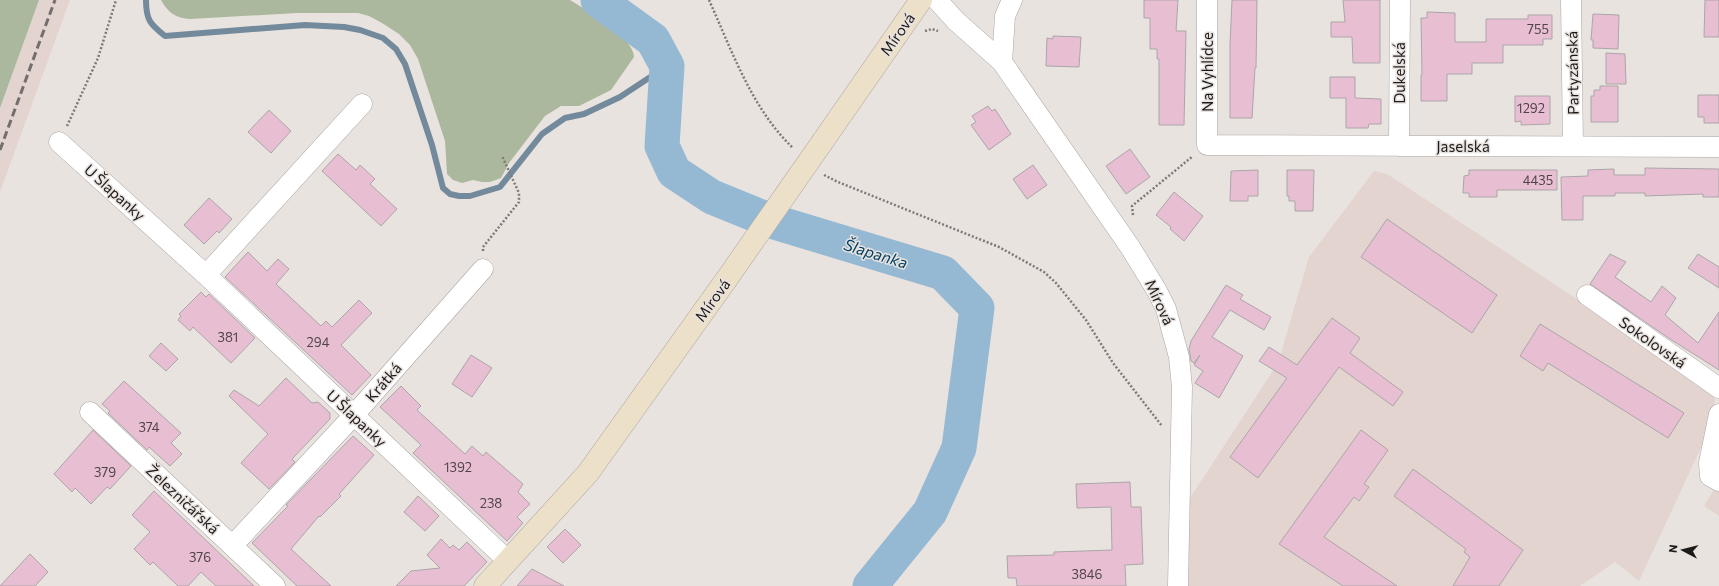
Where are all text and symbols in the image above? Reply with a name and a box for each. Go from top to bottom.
street label: Mírová [876,9,918,59]
house number: 755 [1527,21,1549,37]
street label: Partyzánská [1562,31,1582,115]
street label: Na Vyhlídce [1198,32,1216,112]
street label: Dukelská [1390,42,1408,104]
house number: 1292 [1517,100,1545,116]
street label: Jaselská [1436,137,1490,155]
street label: U Šlapanky [81,159,150,224]
house number: 4435 [1523,172,1553,188]
water label: Šlapanka [842,234,910,272]
street label: Mírová [691,275,733,325]
street label: Mírová [1142,276,1178,328]
street label: Sokolovská [1616,312,1690,372]
house number: 381 [218,329,238,345]
house number: 294 [307,334,330,350]
street label: Krátká [361,359,405,405]
street label: U Šlapanky [323,385,392,450]
house number: 374 [138,419,160,435]
house number: 1392 [444,459,472,475]
street label: Železničářská [143,460,224,537]
house number: 379 [94,464,116,480]
house number: 238 [480,495,502,511]
north arrow [1663,530,1703,570]
text: N [1666,544,1680,554]
house number: 376 [189,549,211,565]
house number: 3846 [1072,566,1103,582]

